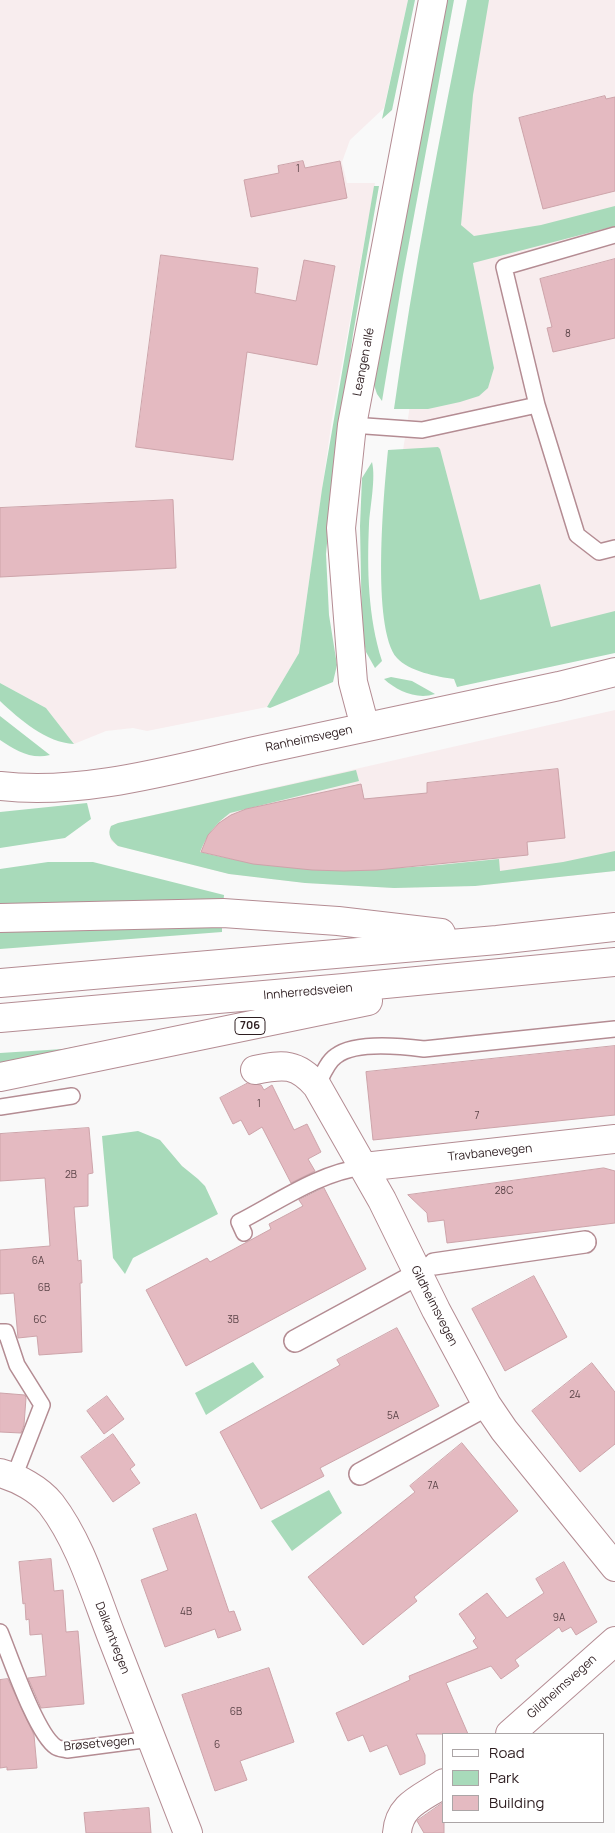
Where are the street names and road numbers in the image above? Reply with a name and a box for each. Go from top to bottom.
street label: Leangen allé [350,326,378,398]
street label: Ranheimsvegen [264,723,354,755]
street label: Innherredsveien [263,981,353,1003]
road number: 706 [235,1018,265,1034]
street label: Travbanevegen [447,1141,533,1165]
street label: Gildheimsvegen [408,1263,460,1349]
street label: Dalkantvegen [92,1600,132,1676]
street label: Gildheimsvegen [524,1652,600,1722]
street label: Brøsetvegen [63,1734,135,1754]

